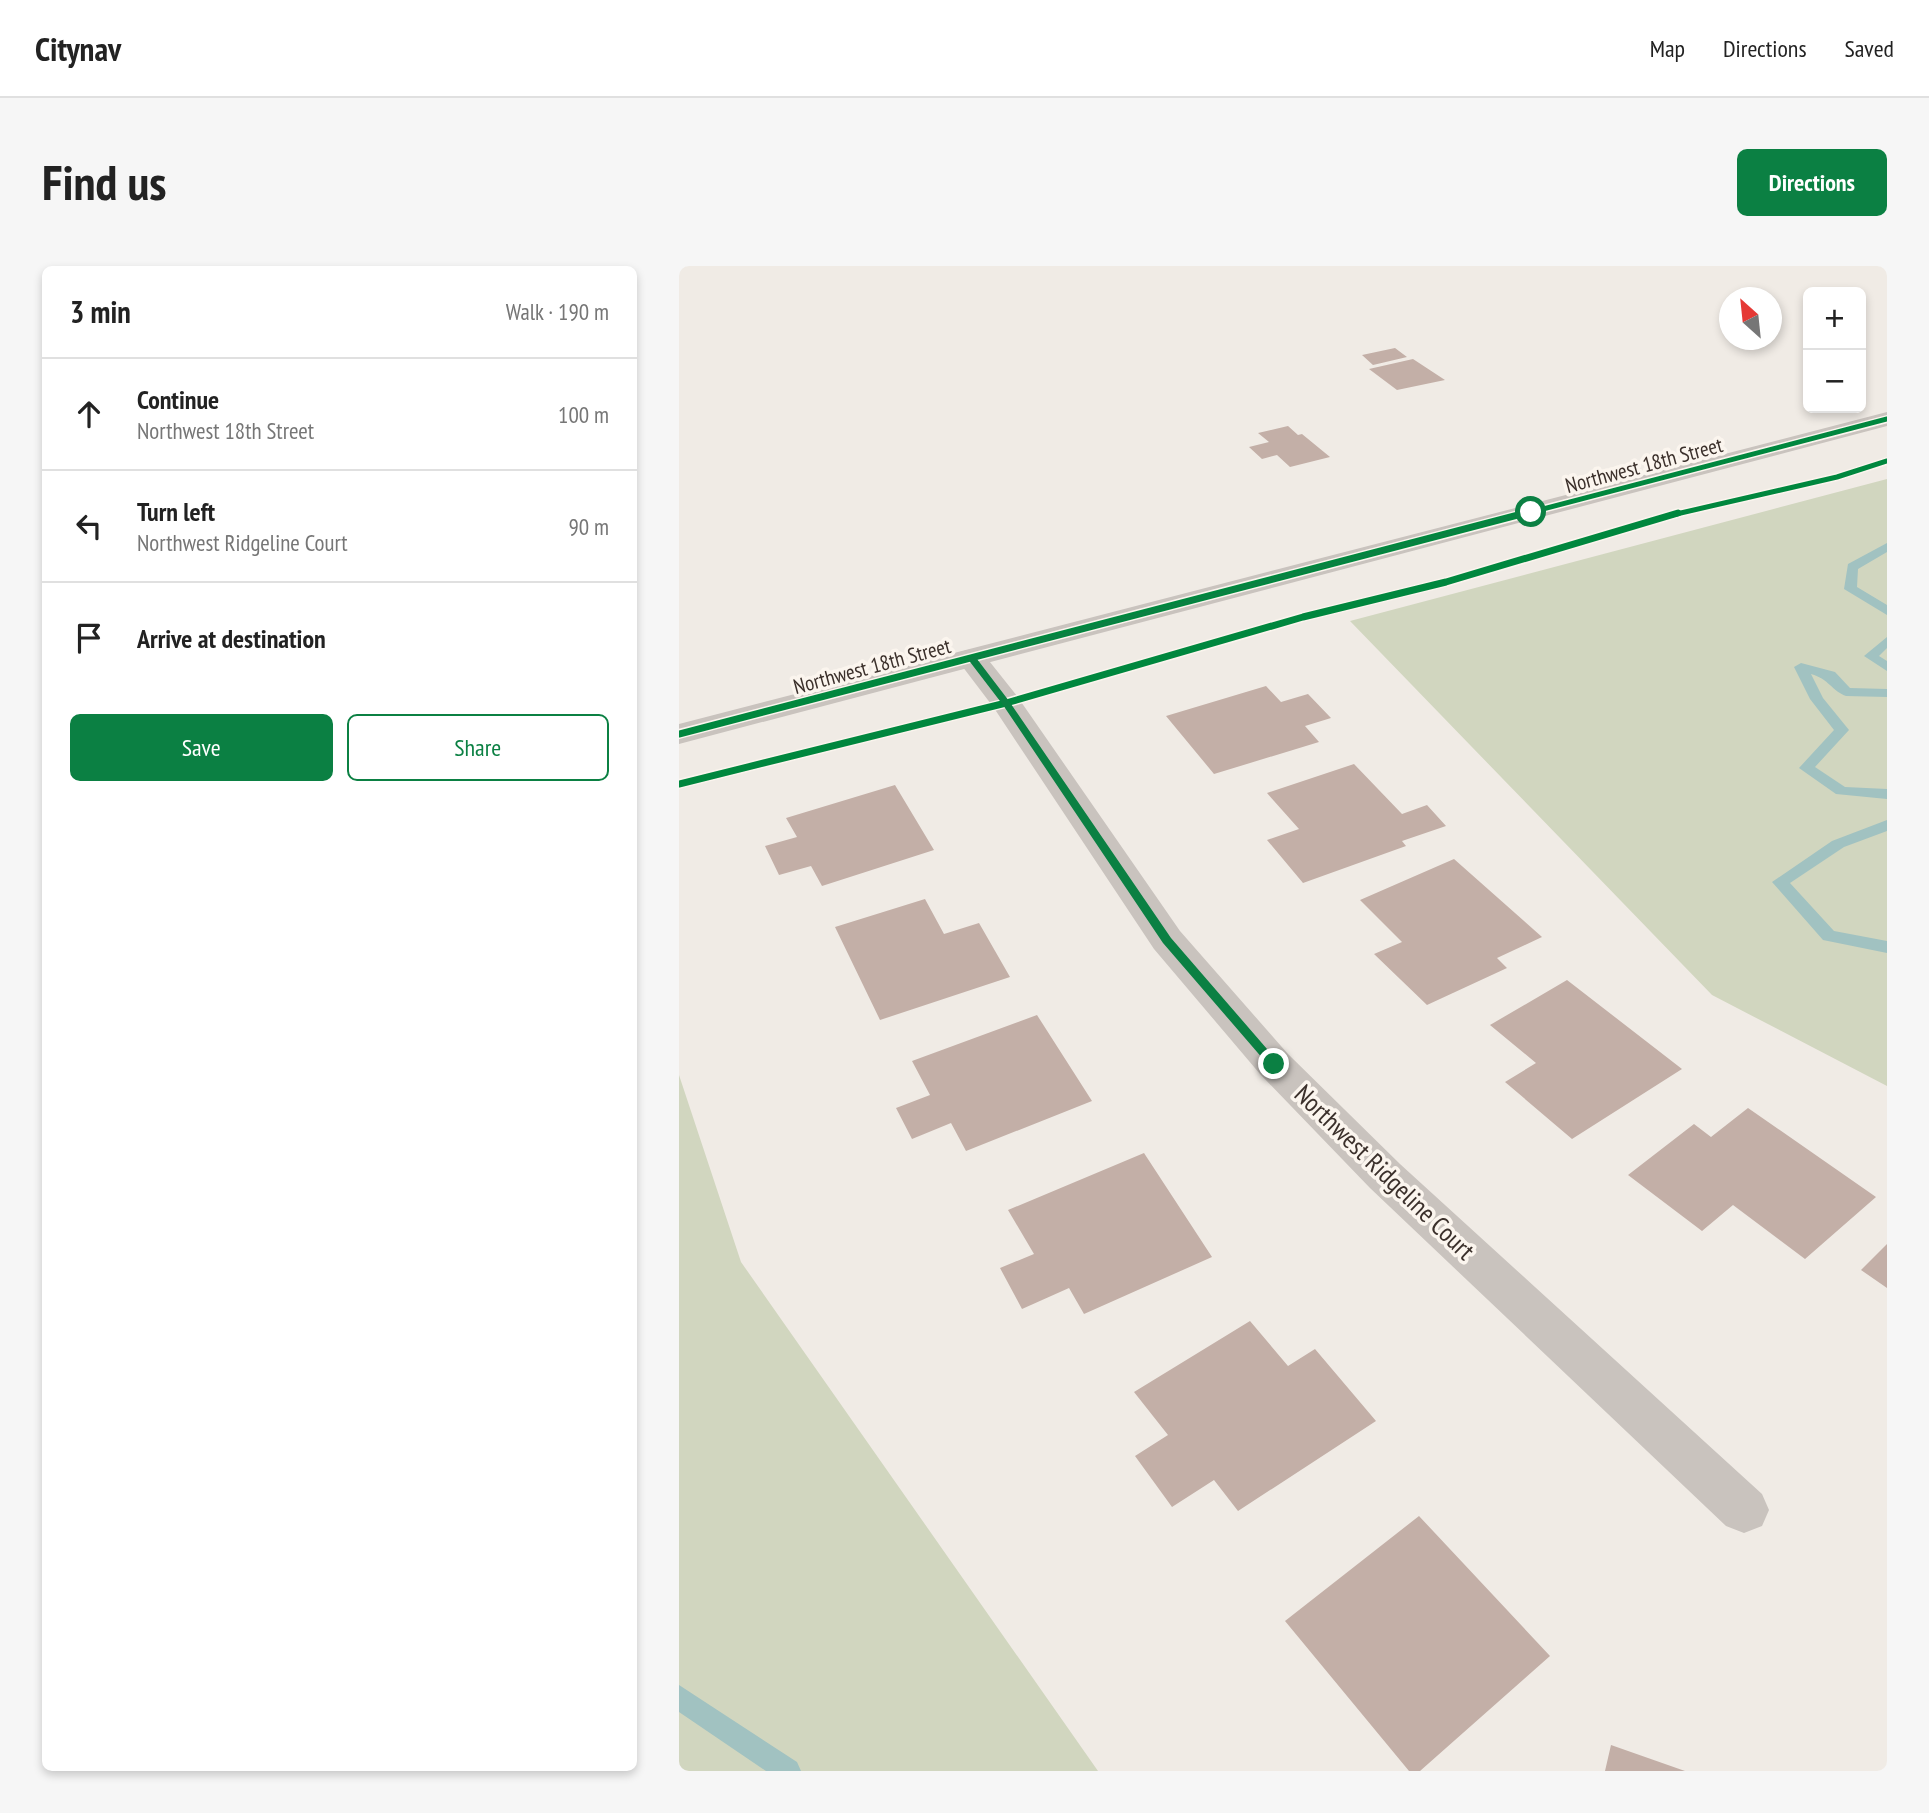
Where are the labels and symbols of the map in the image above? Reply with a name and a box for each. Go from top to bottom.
north arrow [1719,287,1782,350]
street label: Northwest 18th Street [1562,431,1726,499]
route start [1515,496,1546,527]
street label: Northwest 18th Street [790,632,954,700]
route end [1258,1048,1289,1079]
street label: Northwest Ridgeline Court [1288,1077,1482,1267]

